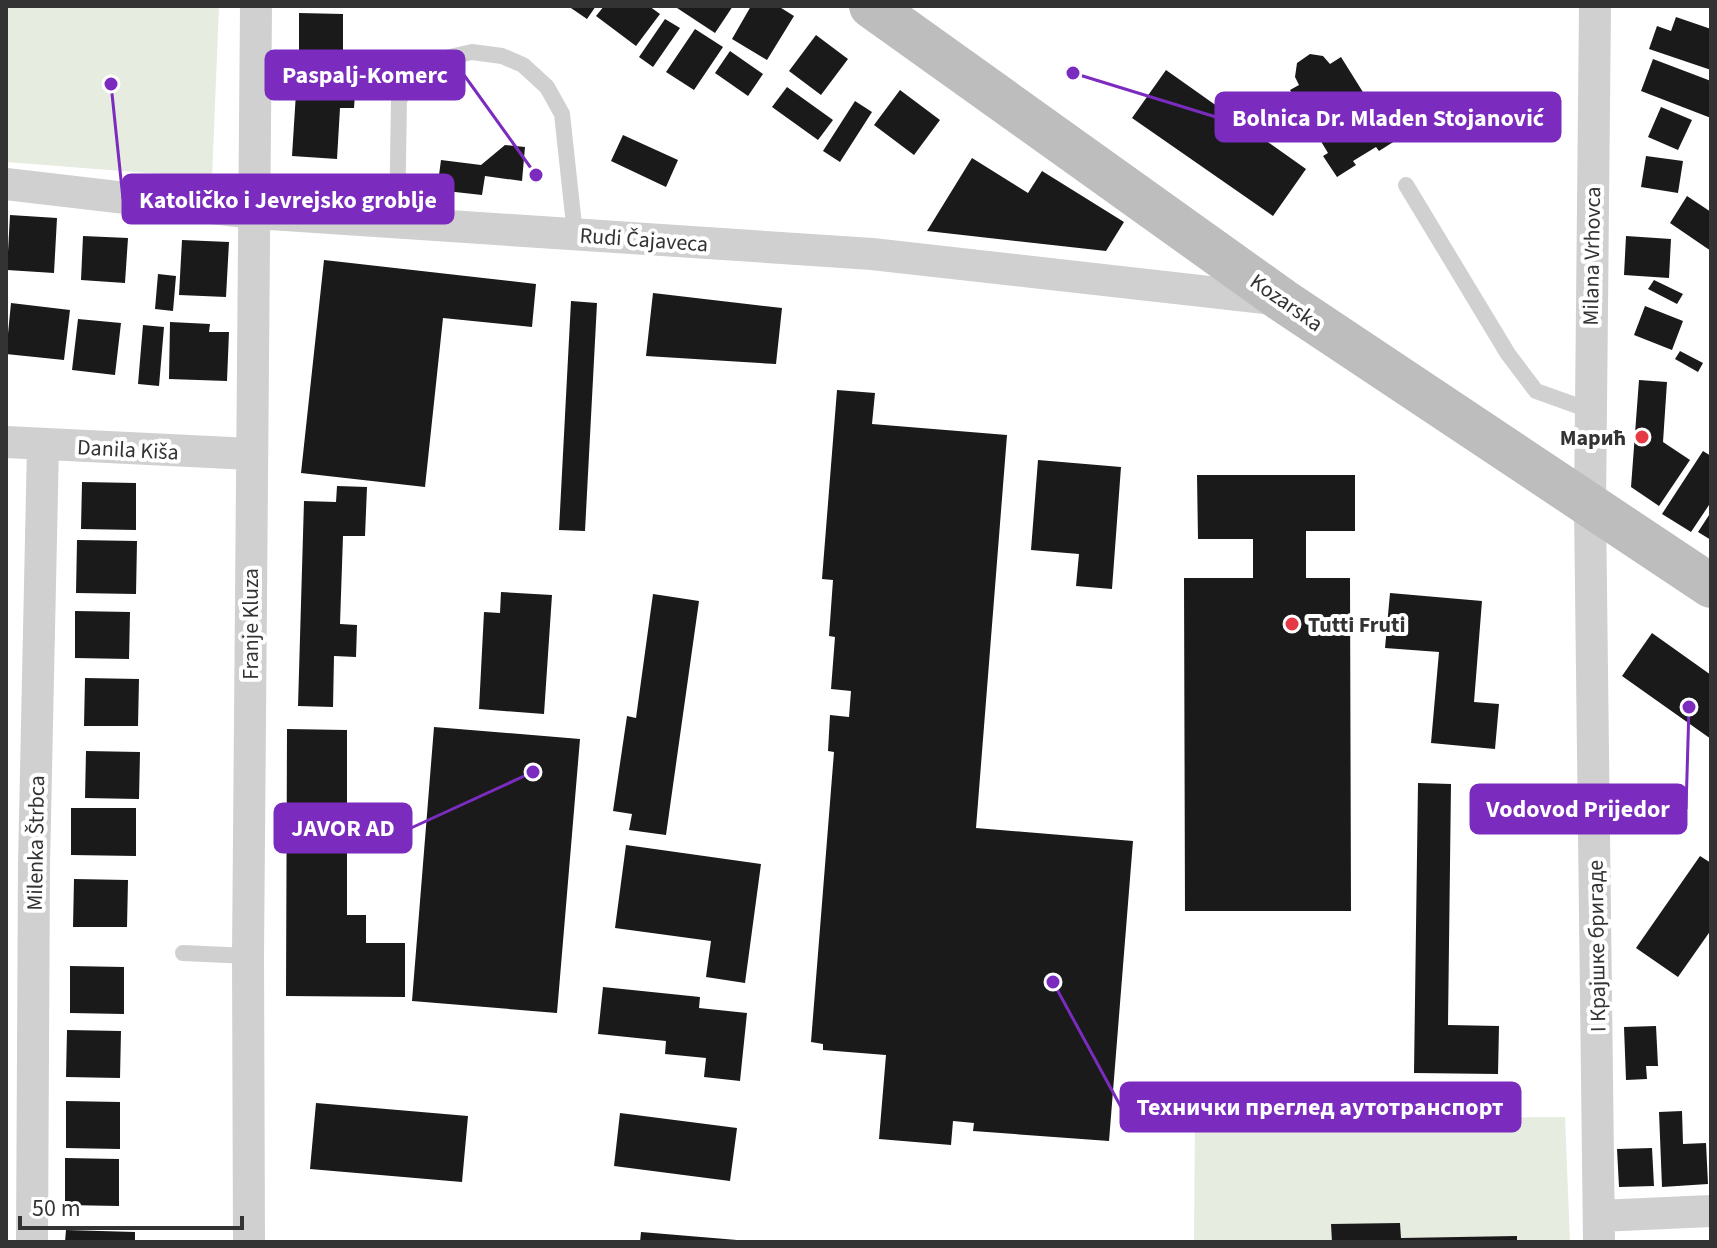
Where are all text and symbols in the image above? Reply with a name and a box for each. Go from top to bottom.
callout: Paspalj-Komerc [266,51,464,99]
text: Paspalj-Komerc [282,58,448,93]
callout: Bolnica Dr. Mladen Stojanović [1216,93,1560,141]
text: Bolnica Dr. Mladen Stojanović [1232,101,1545,136]
callout: Katoličko i Jevrejsko groblje [123,175,453,223]
text: Katoličko i Jevrejsko groblje [139,183,437,218]
street label: Milana Vrhovca [1575,186,1609,326]
street label: Rudi Čajaveca [579,220,709,260]
street label: Kozarska [1243,266,1330,340]
place label: Марић [1560,422,1626,454]
marker: Марић [1633,428,1651,446]
street label: Danila Kiša [76,431,180,469]
street label: Franje Kluza [235,568,267,680]
place label: Tutti Fruti [1308,609,1406,641]
marker: Tutti Fruti [1283,615,1301,633]
street label: Milenka Štrbca [19,775,53,911]
callout: Vodovod Prijedor [1471,785,1686,833]
text: Vodovod Prijedor [1485,792,1670,827]
callout: JAVOR AD [275,804,411,852]
text: JAVOR AD [291,811,395,846]
street label: I Крајшке бригаде [1579,859,1615,1032]
callout: Технички преглед аутотранспорт [1121,1083,1520,1131]
text: Технички преглед аутотранспорт [1136,1090,1504,1125]
scale bar [20,1180,242,1230]
text: 50 m [32,1191,81,1226]

